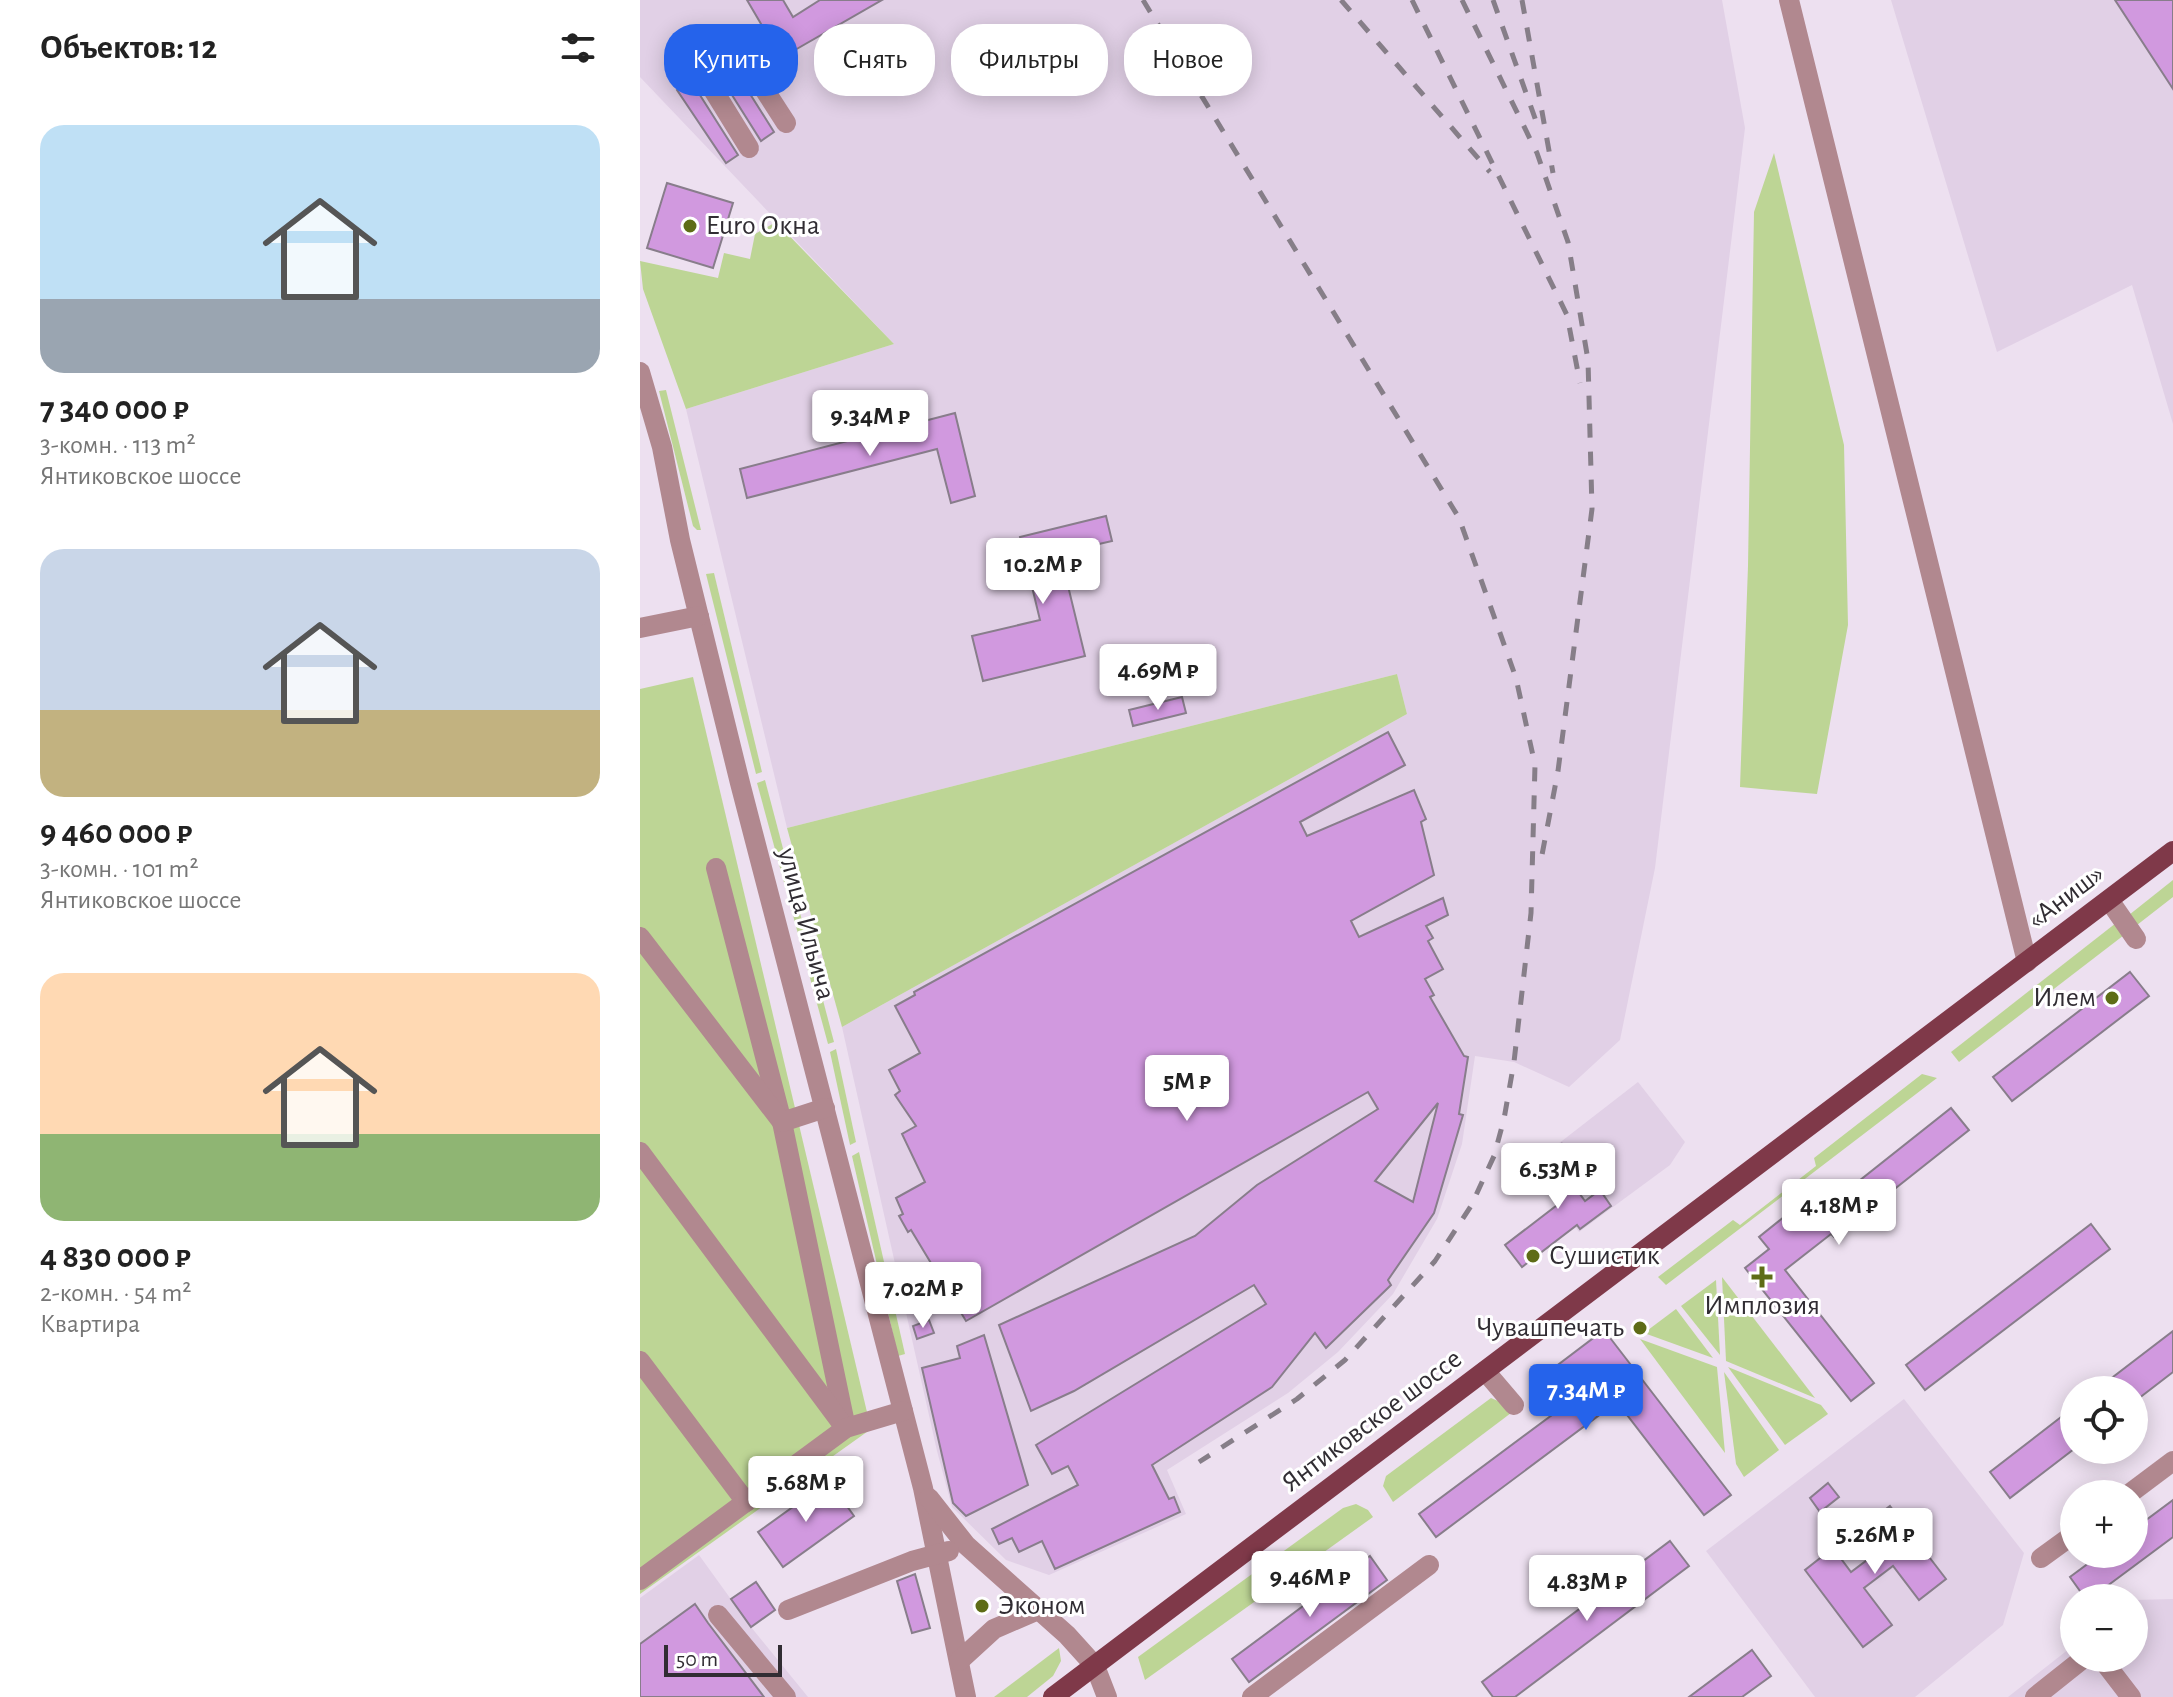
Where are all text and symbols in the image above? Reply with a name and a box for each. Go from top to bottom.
chip: Купить [664,24,798,96]
chip: Снять [814,24,935,96]
chip: Фильтры [951,24,1108,96]
chip: Новое [1124,24,1252,96]
icon: filters [556,26,600,70]
text: Объектов: 12 [40,31,217,65]
icon: home [248,177,392,321]
place label: Euro Окна [706,212,820,240]
marker: Euro Окна [681,217,699,235]
pin: 9.34M ₽ [796,390,944,458]
text: 7 340 000 ₽ [40,392,189,426]
text: 9.34M ₽ [830,403,910,429]
text: 3-комн. · 113 m² [40,432,195,458]
text: Янтиковское шоссе [40,463,242,489]
pin: 10.2M ₽ [969,538,1117,606]
text: 10.2M ₽ [1004,551,1082,577]
icon: home [248,601,392,745]
pin: 4.69M ₽ [1084,644,1232,712]
text: 4.69M ₽ [1118,657,1198,683]
text: 9 460 000 ₽ [40,816,192,850]
street label: улица Ильича [772,844,840,1003]
text: 3-комн. · 101 m² [40,856,198,882]
street label: «Аниш» [2023,859,2109,935]
text: Янтиковское шоссе [40,887,242,913]
place label: Илем [2033,984,2096,1012]
marker: Илем [2103,989,2121,1007]
icon: home [248,1025,392,1169]
pin: 5M ₽ [1140,1055,1234,1123]
text: 5M ₽ [1163,1068,1211,1094]
pin: 6.53M ₽ [1484,1143,1632,1211]
text: 6.53M ₽ [1519,1156,1597,1182]
pin: 4.18M ₽ [1765,1179,1913,1247]
text: 4.18M ₽ [1800,1192,1878,1218]
text: 4 830 000 ₽ [40,1240,191,1274]
place label: Сушистик [1549,1242,1660,1270]
marker: Сушистик [1524,1247,1542,1265]
pin: 7.02M ₽ [849,1262,997,1330]
marker: Имплозия [1753,1268,1771,1286]
text: 7.02M ₽ [883,1275,963,1301]
text: 2-комн. · 54 m² [40,1280,191,1306]
place label: Имплозия [1704,1292,1820,1320]
text: Квартира [40,1311,140,1337]
place label: Чувашпечать [1477,1314,1624,1342]
marker: Чувашпечать [1631,1319,1649,1337]
street label: Янтиковское шоссе [1277,1345,1467,1497]
pin: 7.34M ₽ [1512,1364,1660,1432]
map controls [2060,1376,2148,1672]
button: locate [2060,1376,2148,1464]
text: 7.34M ₽ [1547,1377,1625,1403]
pin: 5.68M ₽ [732,1456,880,1524]
text: 5.68M ₽ [766,1469,846,1495]
button: + [2060,1480,2148,1568]
pin: 5.26M ₽ [1801,1508,1949,1576]
text: 5.26M ₽ [1836,1521,1914,1547]
pin: 9.46M ₽ [1236,1551,1384,1619]
pin: 4.83M ₽ [1513,1555,1661,1623]
text: 9.46M ₽ [1270,1564,1350,1590]
text: 4.83M ₽ [1547,1568,1627,1594]
button: − [2060,1584,2148,1672]
place label: Эконом [998,1592,1085,1620]
marker: Эконом [973,1597,991,1615]
scale bar [664,1641,782,1677]
text: 50 m [676,1648,718,1670]

